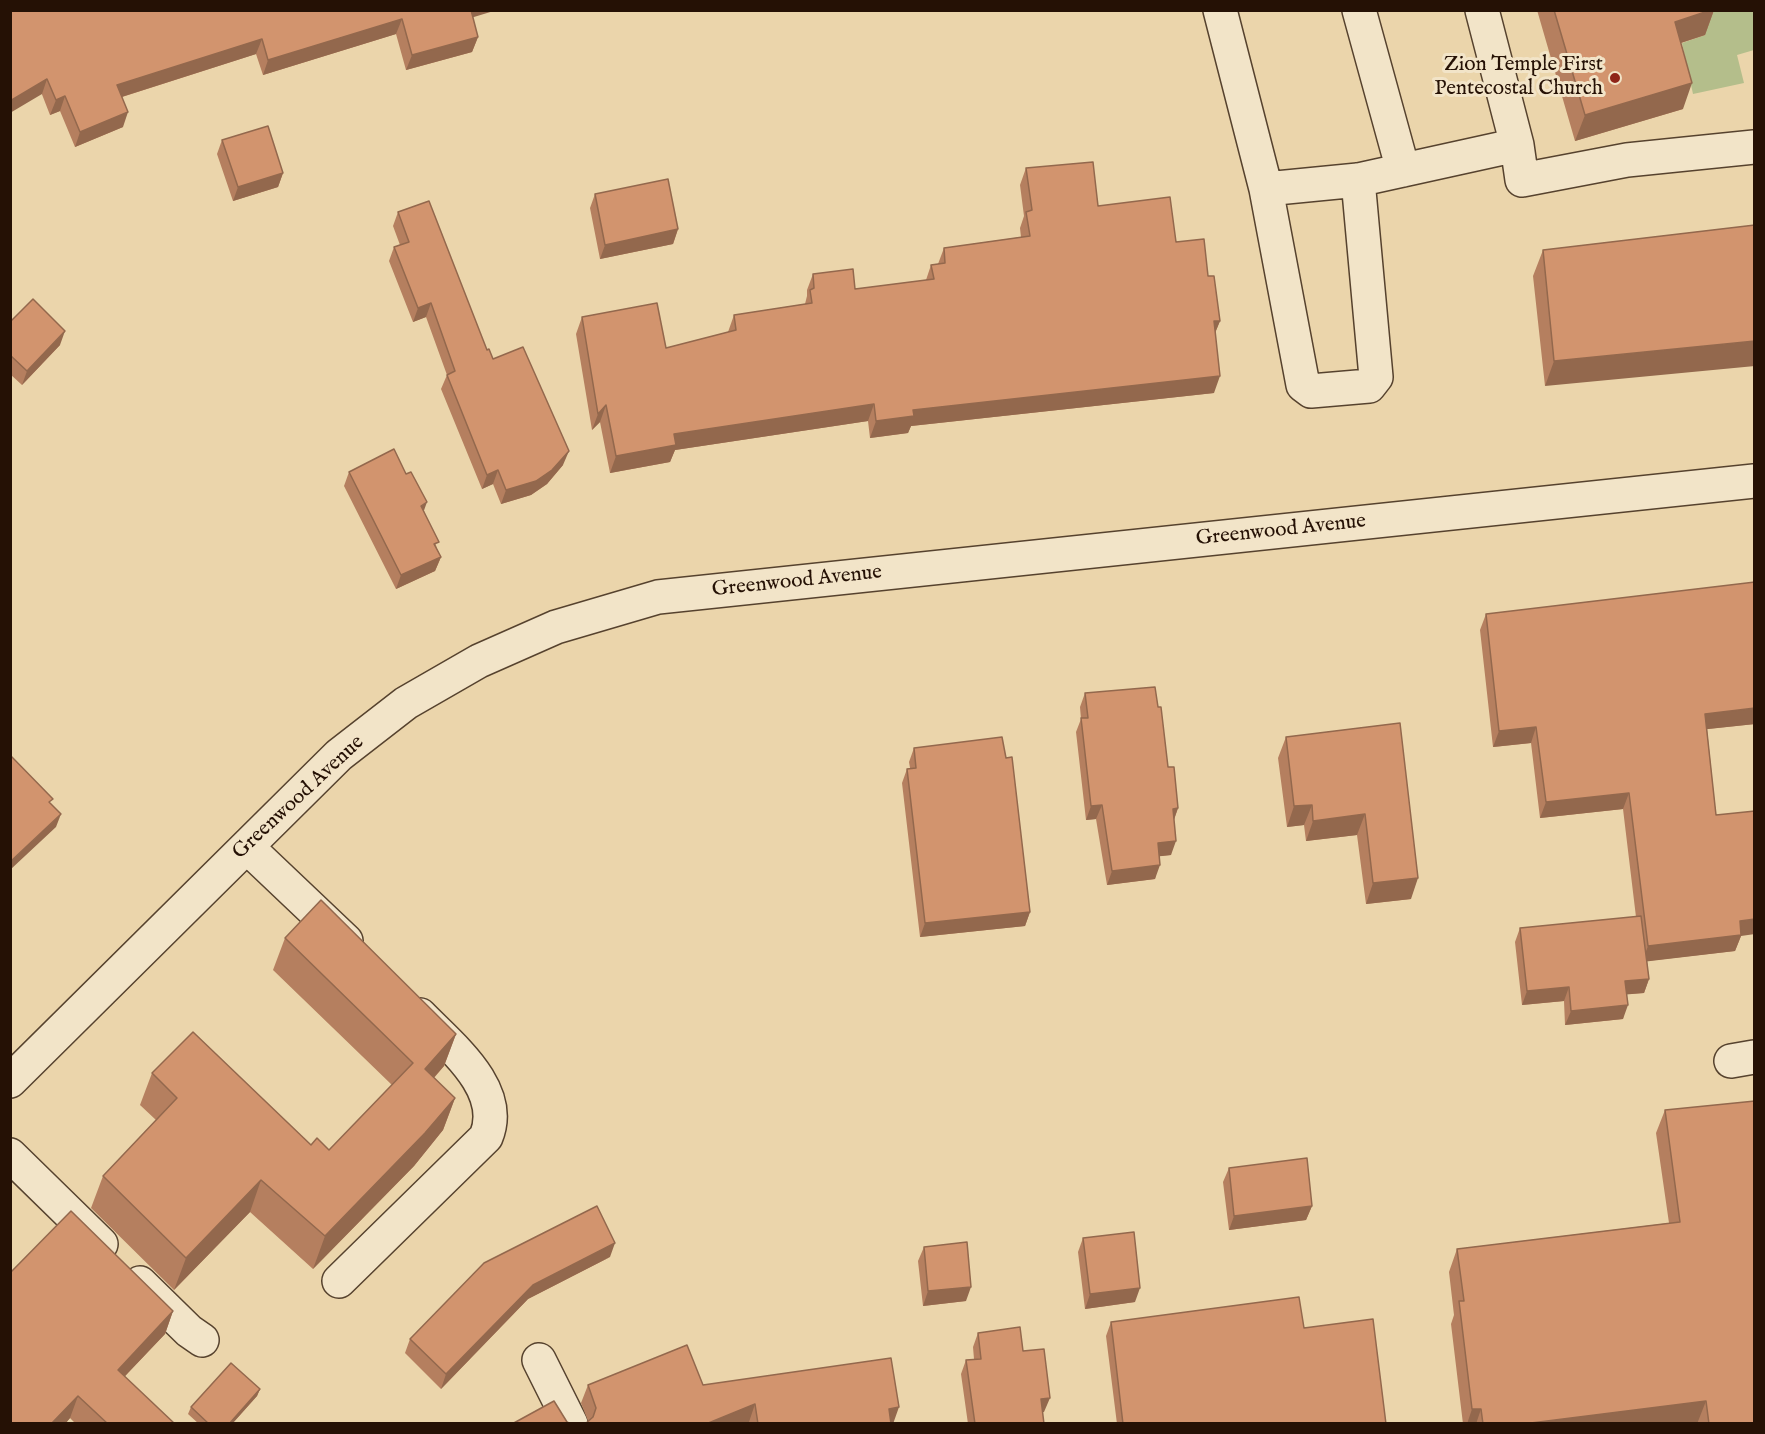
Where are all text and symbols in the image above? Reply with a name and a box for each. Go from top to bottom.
place label: Zion Temple First Pentecostal Church [1434,53,1603,103]
marker: Zion Temple First Pentecostal Church [1608,71,1622,85]
street label: Greenwood Avenue [1195,510,1367,552]
street label: Greenwood Avenue [711,561,883,603]
street label: Greenwood Avenue [228,731,370,865]

